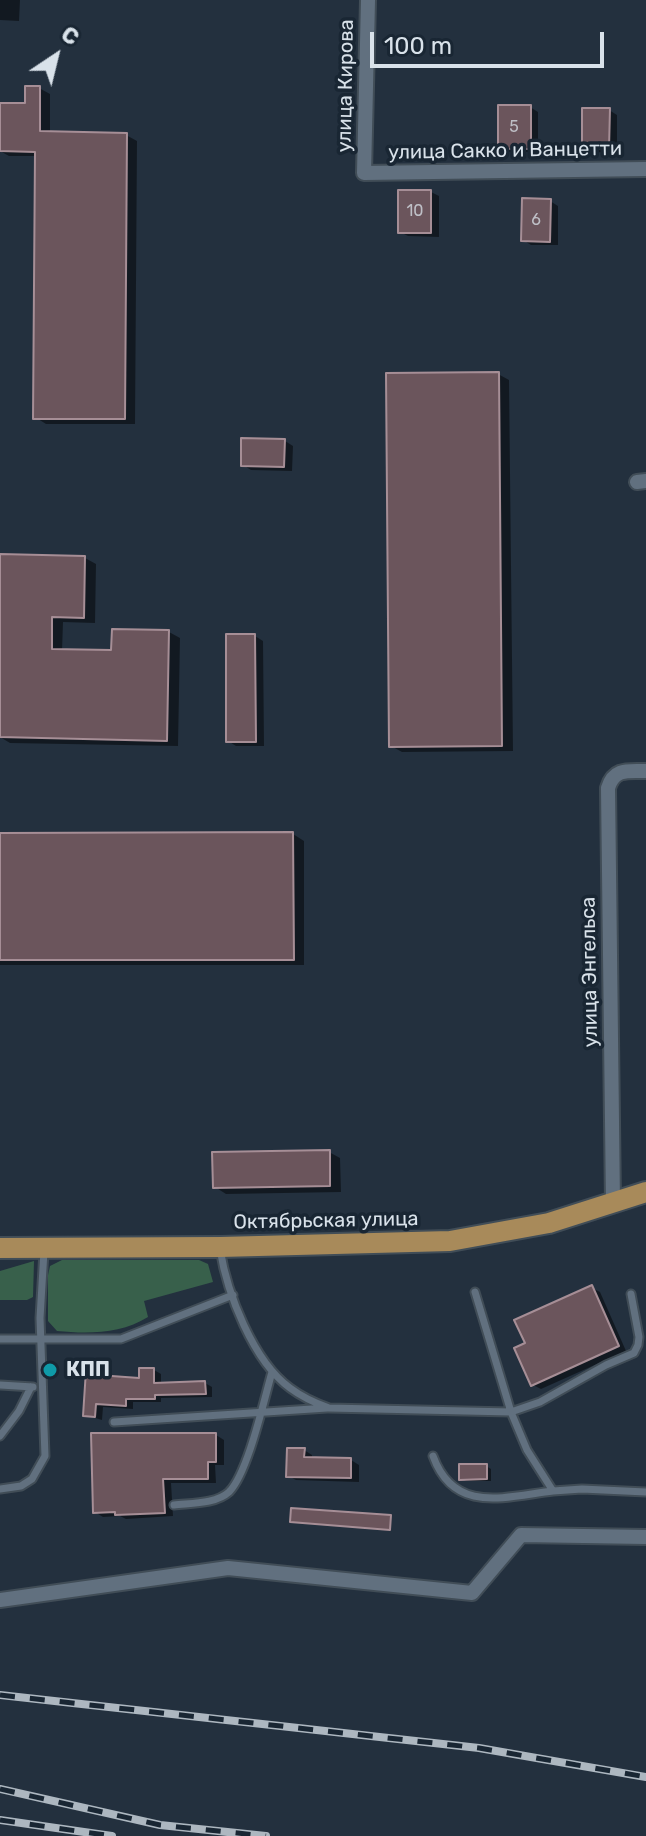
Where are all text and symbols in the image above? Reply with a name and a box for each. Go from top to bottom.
north arrow [16,16,96,96]
scale bar [374,16,608,66]
street label: улица Кирова [333,19,359,153]
text: С [56,20,84,51]
text: 100 m [384,32,452,60]
house number: 5 [509,117,519,137]
street label: улица Сакко и Ванцетти [388,137,622,165]
house number: 10 [406,201,424,221]
house number: 6 [531,210,541,230]
street label: улица Энгельса [577,896,603,1048]
street label: Октябрьская улица [233,1207,419,1235]
place label: КПП [66,1358,110,1382]
marker: КПП [41,1361,59,1379]

